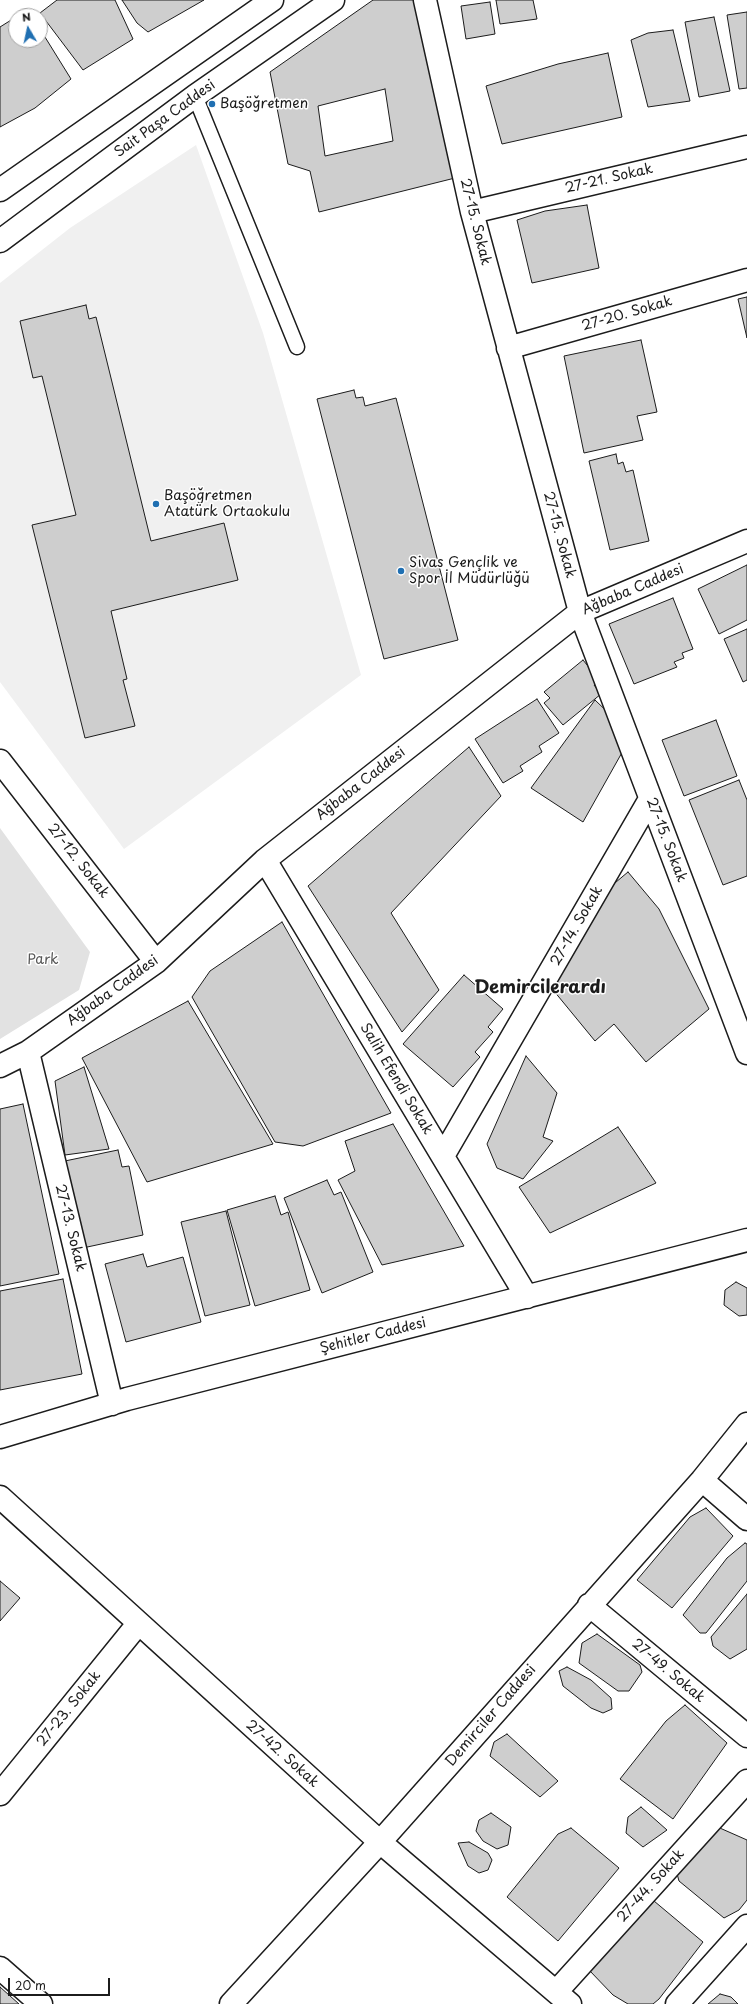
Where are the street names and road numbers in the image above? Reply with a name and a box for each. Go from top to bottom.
street label: Sait Paşa Caddesi [111,77,219,161]
street label: 27-21. Sokak [563,161,655,197]
street label: 27-15. Sokak [456,177,494,267]
street label: 27-20. Sokak [580,293,674,335]
street label: 27-15. Sokak [539,490,579,580]
street label: Ağbaba Caddesi [580,561,686,619]
street label: Ağbaba Caddesi [313,744,409,824]
street label: 27-15. Sokak [642,795,690,885]
street label: 27-12. Sokak [44,820,112,902]
street label: 27-14. Sokak [547,883,607,969]
street label: Ağbaba Caddesi [64,952,162,1030]
street label: Salih Efendi Sokak [356,1020,436,1138]
street label: 27-13. Sokak [51,1183,89,1273]
street label: Şehitler Caddesi [318,1315,428,1357]
street label: 27-49. Sokak [628,1636,708,1706]
street label: Demirciler Caddesi [442,1662,540,1770]
street label: 27-23. Sokak [33,1668,105,1750]
street label: 27-42. Sokak [242,1717,322,1791]
street label: 27-44. Sokak [614,1846,688,1926]

